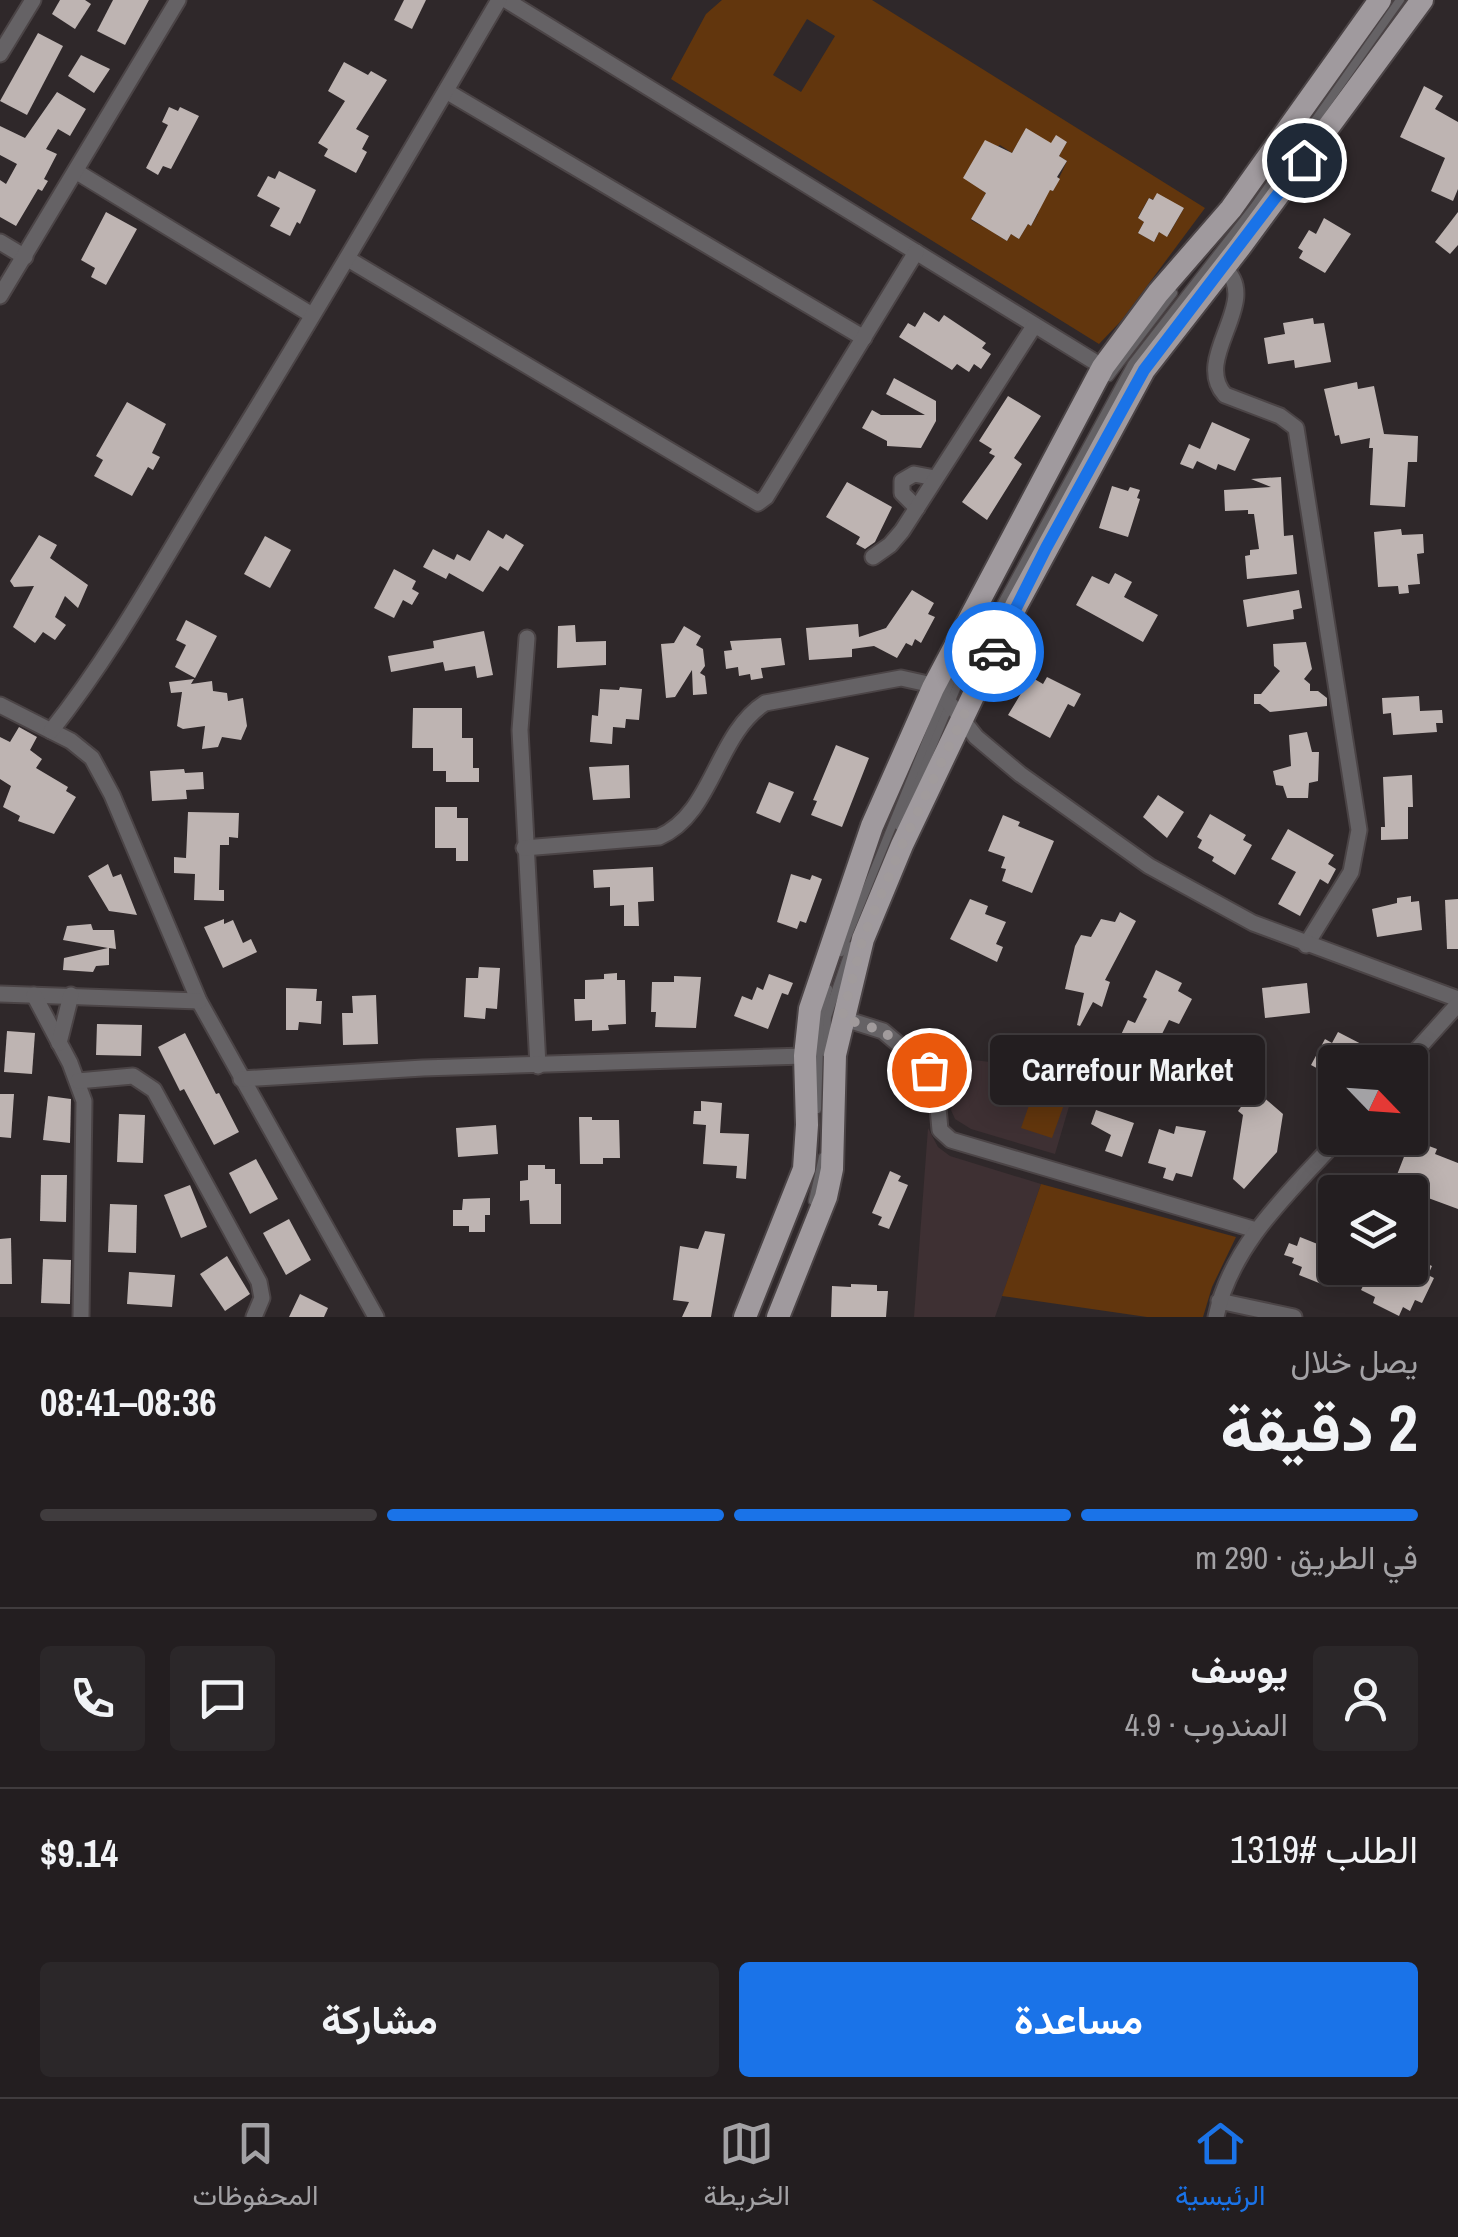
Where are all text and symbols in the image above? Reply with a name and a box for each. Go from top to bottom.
pin [1262,118,1347,203]
icon: home [1277,133,1332,188]
courier [944,602,1044,702]
icon: car [967,625,1022,680]
pin [887,1028,972,1113]
callout: Carrefour Market [989,1035,1264,1105]
icon: bag [902,1043,957,1098]
north arrow [1318,1045,1428,1155]
map controls [1318,1045,1428,1285]
text: Carrefour Market [1022,1048,1233,1091]
button: layers [1318,1175,1428,1285]
text: يصل خلال [1291,1340,1418,1383]
text: 08:36–08:41 [40,1377,217,1428]
text: 2 دقيقة [1220,1384,1418,1471]
text: في الطريق · 290 m [1195,1536,1418,1579]
text: يوسف [1191,1644,1288,1695]
button: phone [40,1646,145,1751]
button: chat [170,1646,275,1751]
button: person [1313,1646,1418,1751]
text: المندوب · 4.9 [1125,1703,1288,1746]
text: الطلب #1319 [1230,1824,1418,1875]
text: $9.14 [40,1828,118,1879]
button: مشاركة [40,1962,719,2077]
button: مساعدة [739,1962,1418,2077]
tab: المحفوظات [192,2116,319,2220]
tab: الخريطة [704,2116,790,2220]
tab: الرئيسية [1175,2116,1266,2220]

